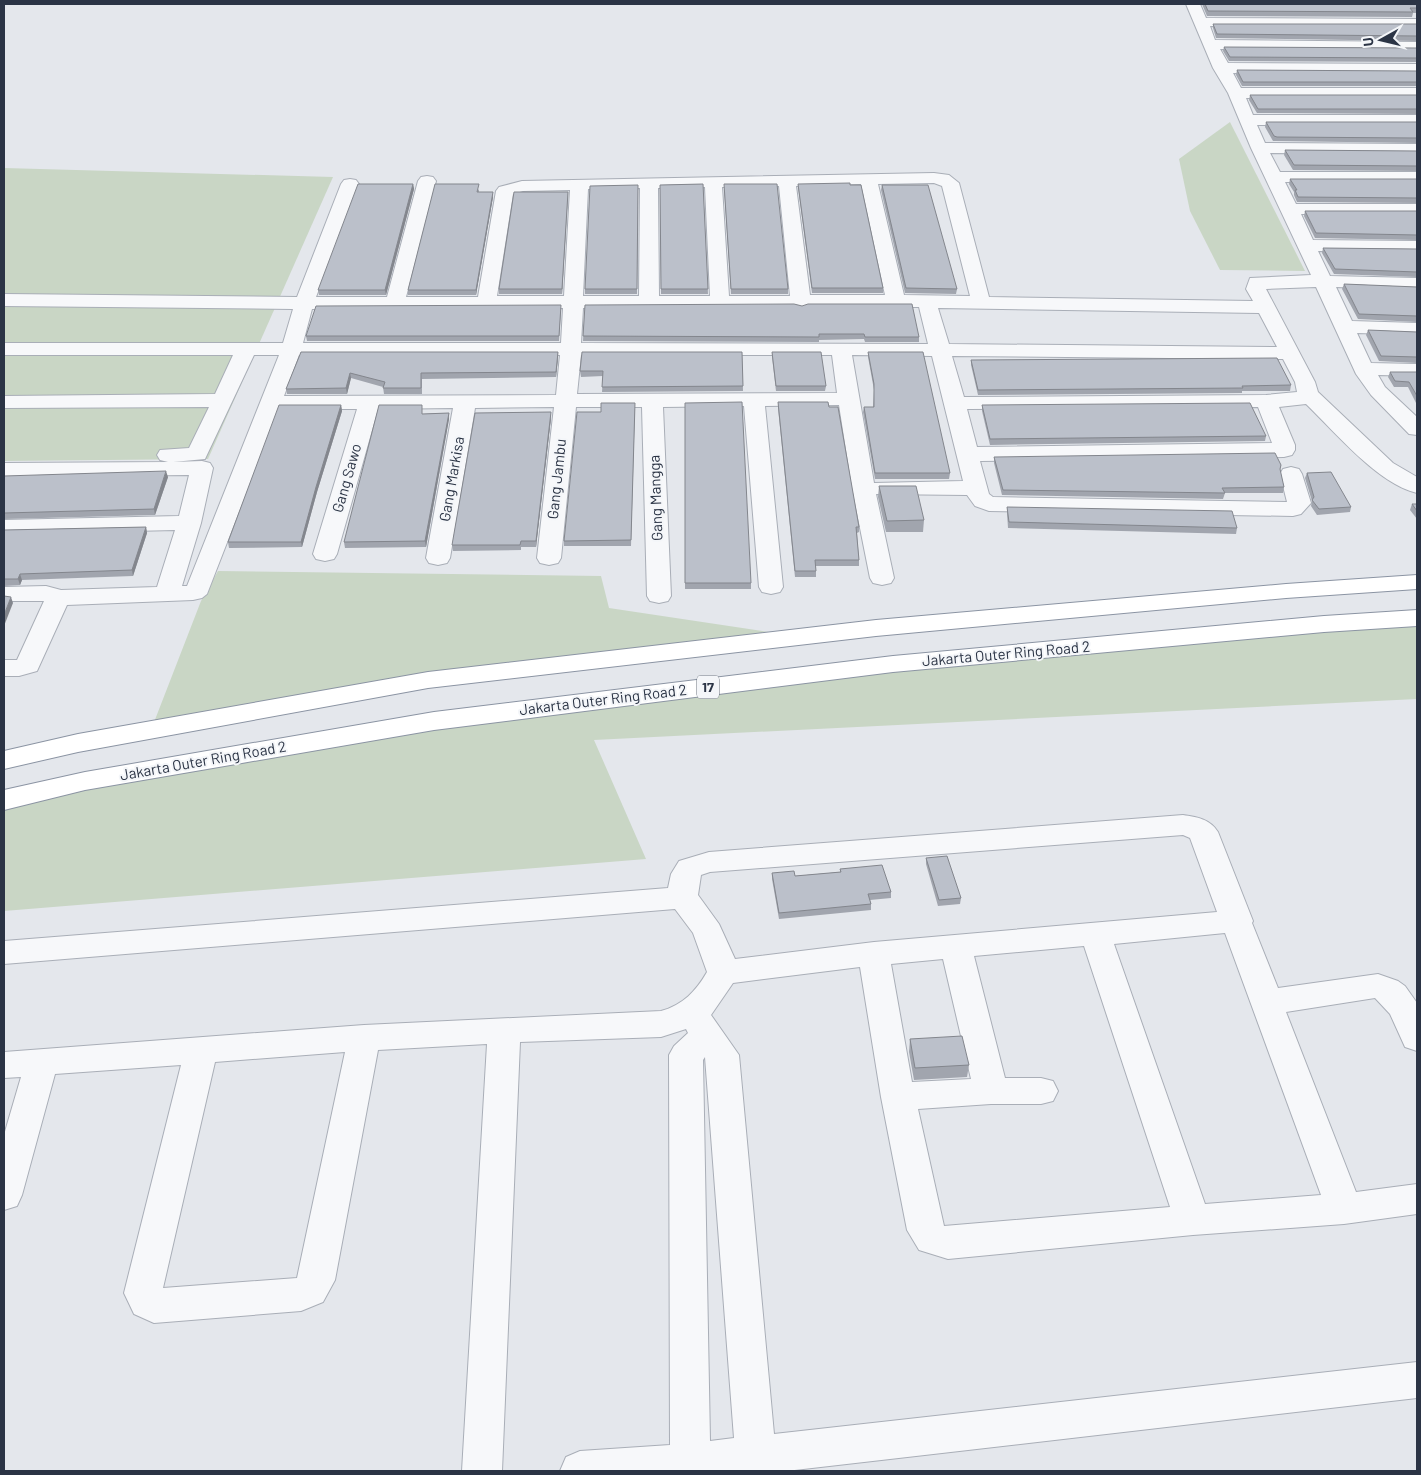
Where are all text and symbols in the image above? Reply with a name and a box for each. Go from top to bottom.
north arrow [1356,15,1406,65]
text: U [1359,36,1377,47]
street label: Gang Markisa [435,435,467,523]
street label: Gang Jambu [543,438,569,520]
street label: Gang Sawo [328,441,364,514]
street label: Gang Mangga [645,455,665,541]
street label: Jakarta Outer Ring Road 2 [921,637,1091,669]
road number: 17 [697,676,719,699]
street label: Jakarta Outer Ring Road 2 [518,680,688,718]
street label: Jakarta Outer Ring Road 2 [118,737,287,784]

